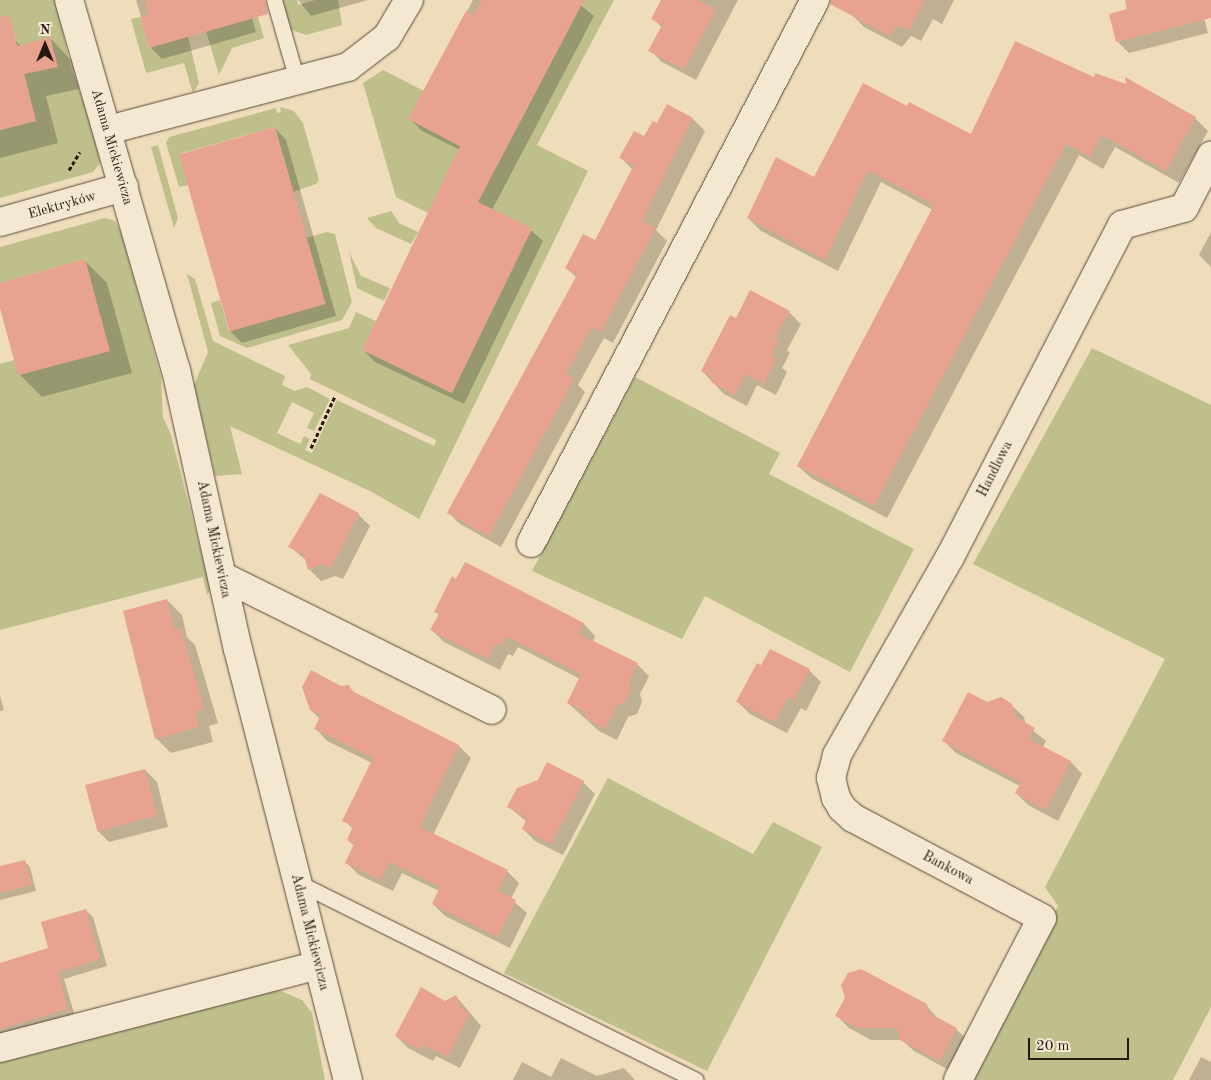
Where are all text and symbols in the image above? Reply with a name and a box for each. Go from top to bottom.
north arrow [20,20,70,70]
text: N [40,23,50,37]
street label: Adama Mickiewicza [87,87,137,207]
street label: Elektryków [26,187,98,223]
street label: Handlowa [974,438,1016,500]
street label: Adama Mickiewicza [193,479,235,599]
street label: Bankowa [920,848,976,888]
street label: Adama Mickiewicza [287,872,333,992]
scale bar [1031,1028,1132,1060]
text: 20 m [1036,1039,1070,1054]

